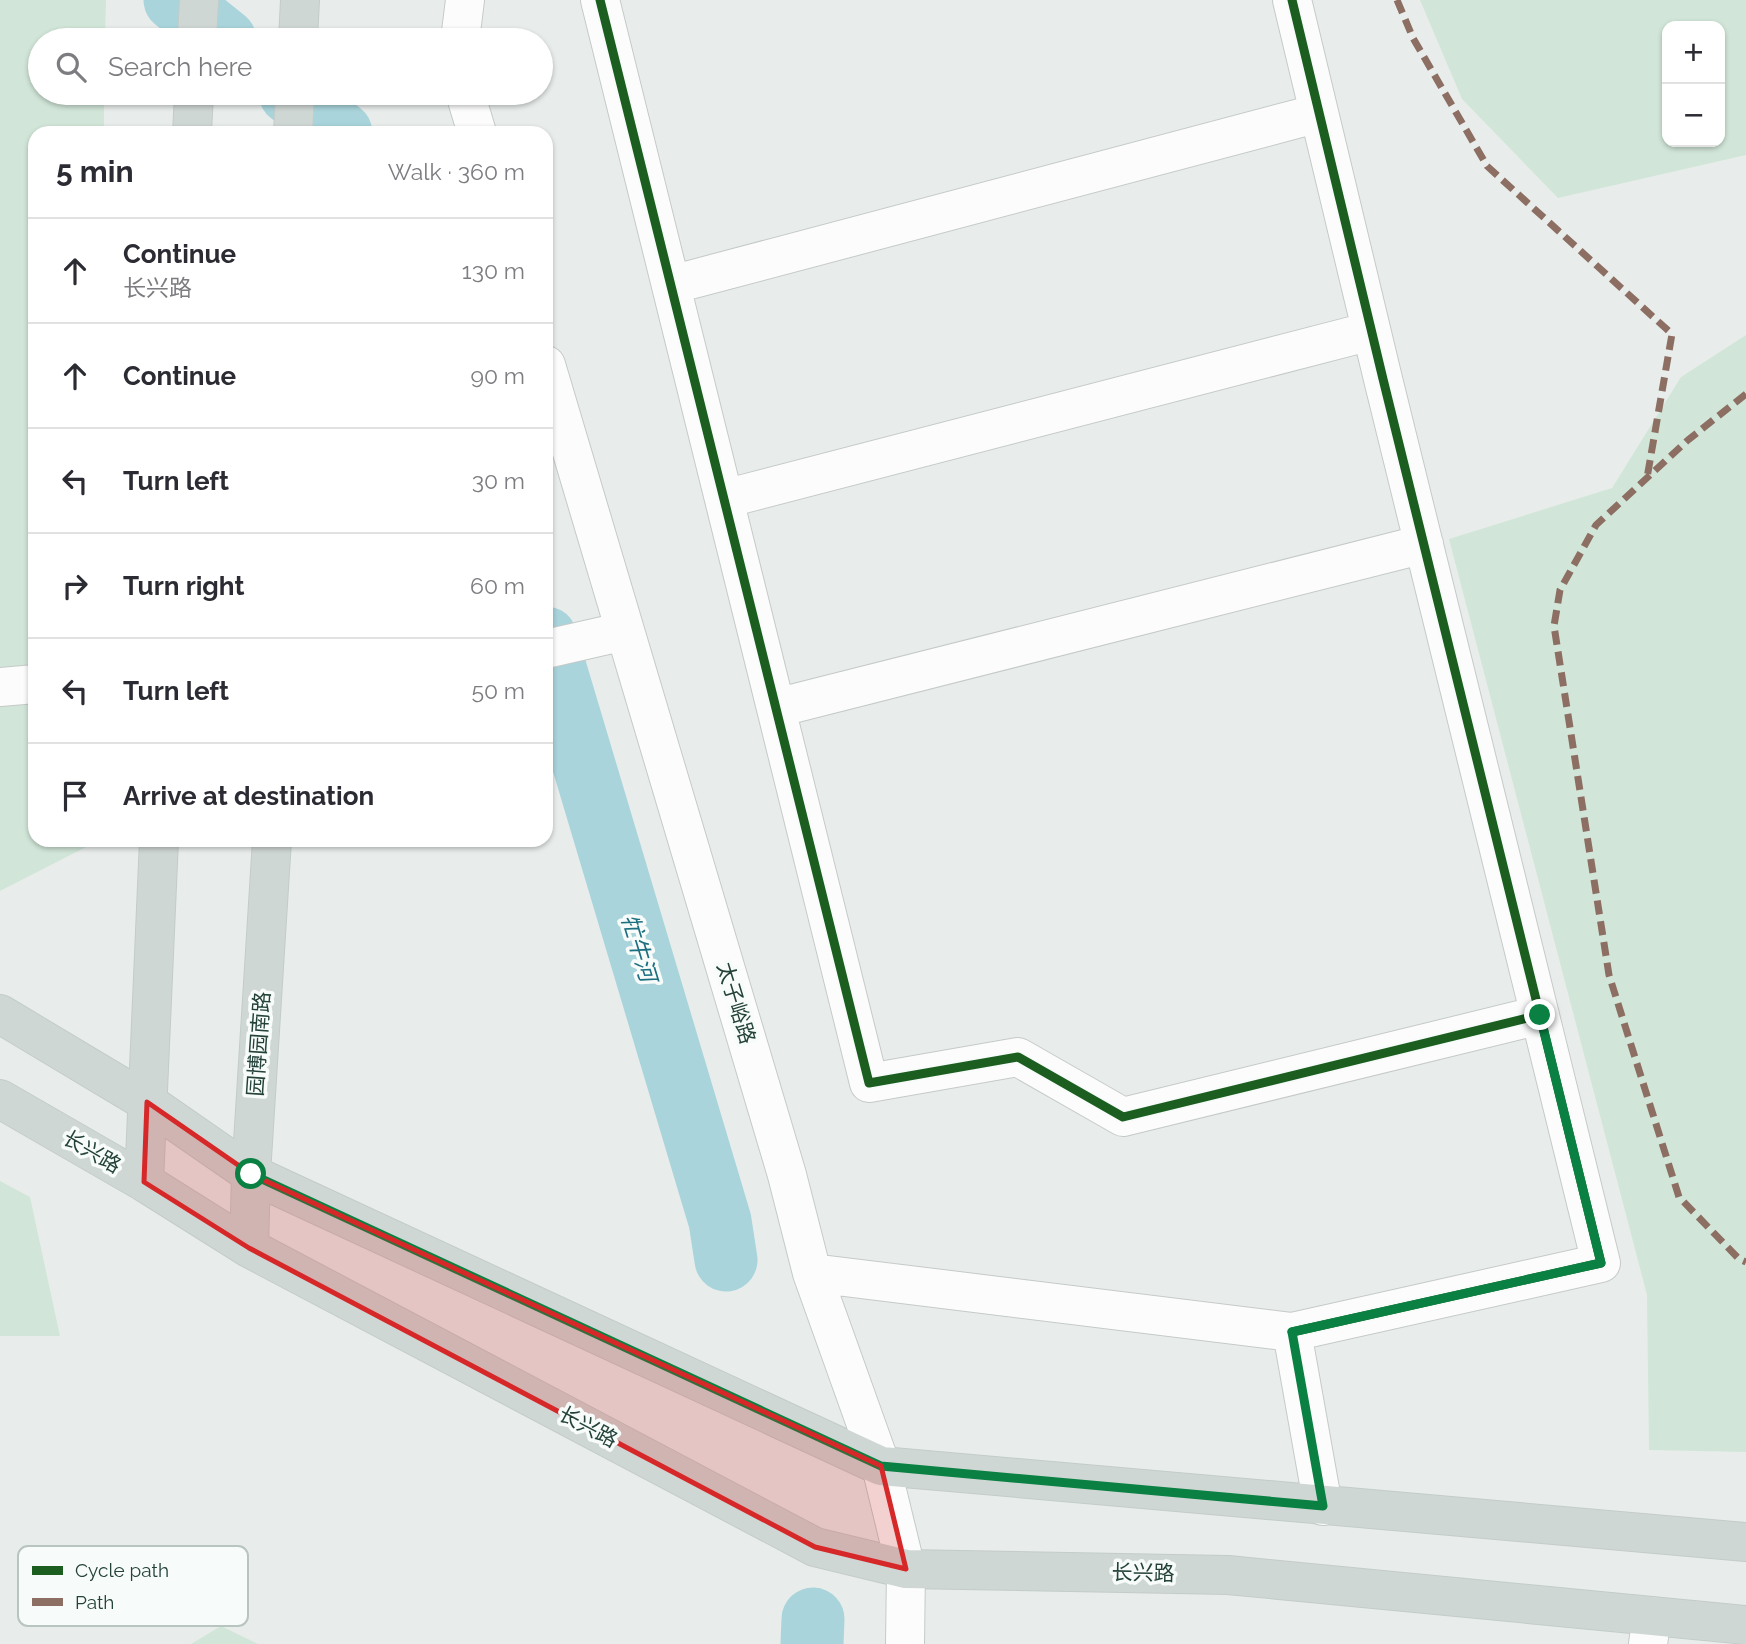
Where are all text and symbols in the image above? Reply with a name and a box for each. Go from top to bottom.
map controls [1662,21,1725,147]
button: + [1662,21,1725,84]
search box [28,28,553,105]
icon: search [52,48,90,86]
text: Search here [108,52,252,82]
button: − [1662,84,1725,147]
text: 5 min [56,154,134,189]
text: Walk · 360 m [388,158,525,185]
text: Continue [123,239,236,269]
icon: ahead [56,252,94,290]
text: 130 m [462,257,525,284]
text: 长兴路 [123,274,192,301]
icon: ahead [56,357,94,395]
text: Continue [123,361,236,391]
text: 90 m [470,362,525,389]
icon: left [56,462,94,500]
text: Turn left [123,466,229,496]
text: 30 m [472,467,525,494]
icon: right [56,567,94,605]
text: Turn right [123,571,244,601]
text: 60 m [470,572,525,599]
icon: left [56,672,94,710]
text: Turn left [123,676,229,706]
text: 50 m [471,677,525,704]
icon: arrive [56,777,94,815]
text: Arrive at destination [123,781,374,811]
water label: 牤牛河 [616,911,664,989]
street label: 太子峪路 [712,959,761,1047]
street label: 园博园南路 [242,991,275,1097]
route end [1524,999,1555,1030]
street label: 长兴路 [59,1125,126,1178]
route start [235,1158,266,1189]
street label: 长兴路 [555,1401,622,1452]
legend [18,1546,248,1626]
text: Cycle path [75,1559,169,1581]
street label: 长兴路 [1111,1559,1175,1586]
text: Path [75,1591,114,1613]

